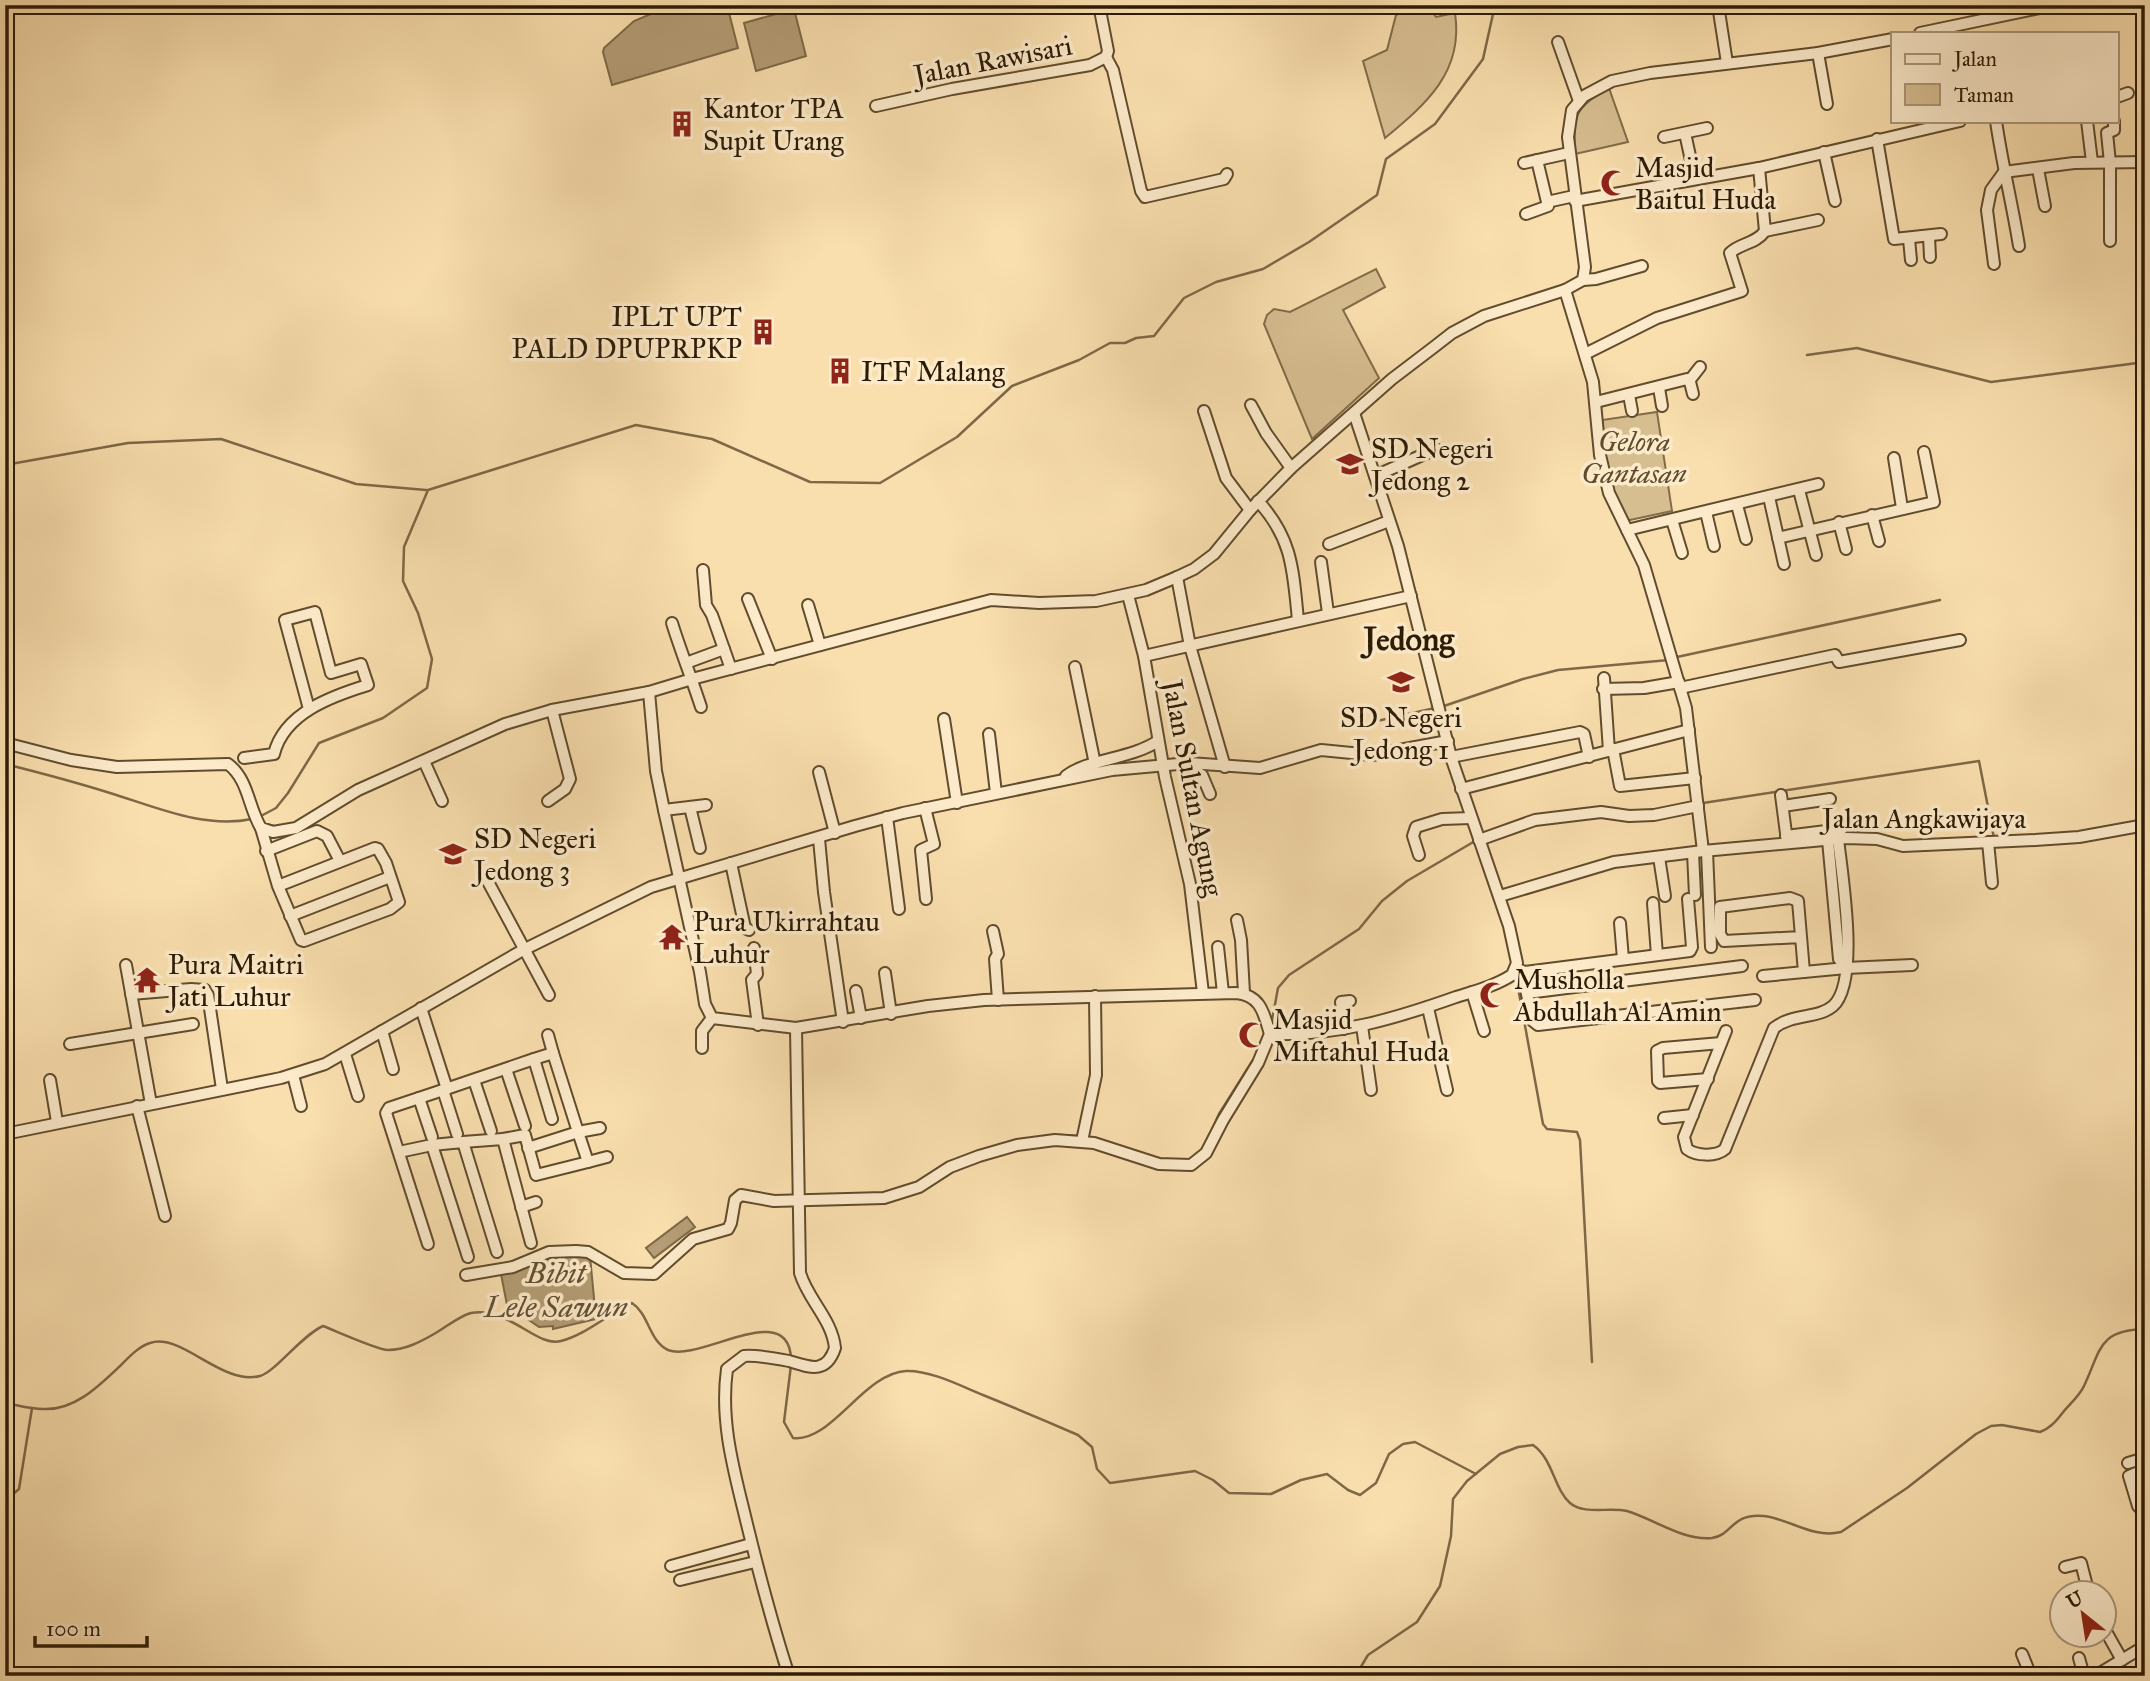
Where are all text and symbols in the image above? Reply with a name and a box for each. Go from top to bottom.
street label: Jalan Rawisari [908,27,1076,93]
legend [1891,32,2118,122]
text: Jalan [1952,46,1997,72]
text: Taman [1954,82,2014,108]
place label: Kantor TPA Supit Urang [703,91,844,158]
building icon: Kantor TPA Supit Urang [667,109,697,139]
place label: Masjid Baitul Huda [1635,150,1776,217]
mosque icon: Masjid Baitul Huda [1599,168,1629,198]
place label: IPLT UPT PALD DPUPRPKP [511,299,742,366]
building icon: IPLT UPT PALD DPUPRPKP [748,317,778,347]
place label: ITF Malang [861,354,1006,389]
building icon: ITF Malang [825,356,855,386]
park label: Gelora Gantasan [1581,424,1687,491]
place label: SD Negeri Jedong 2 [1368,431,1493,498]
school or university icon: SD Negeri Jedong 2 [1335,449,1365,479]
district label: Jedong [1360,620,1455,659]
school or university icon: SD Negeri Jedong 1 [1386,667,1416,697]
street label: Jalan Sultan Agung [1154,674,1231,900]
place label: SD Negeri Jedong 1 [1340,700,1462,767]
street label: Jalan Angkawijaya [1819,801,2026,836]
place label: SD Negeri Jedong 3 [471,821,596,888]
school or university icon: SD Negeri Jedong 3 [438,839,468,869]
place label: Pura Ukirrahtau Luhur [693,904,880,971]
temple icon: Pura Ukirrahtau Luhur [657,922,687,952]
place label: Pura Maitri Jati Luhur [165,947,304,1014]
place label: Musholla Abdullah Al Amin [1513,962,1722,1029]
temple icon: Pura Maitri Jati Luhur [132,965,162,995]
mosque icon: Musholla Abdullah Al Amin [1478,980,1508,1010]
place label: Masjid Miftahul Huda [1273,1002,1450,1069]
mosque icon: Masjid Miftahul Huda [1237,1020,1267,1050]
water label: Bibit Lele Sawun [482,1255,628,1325]
north arrow [2048,1580,2118,1650]
text: U [2062,1586,2088,1613]
scale bar [35,1604,147,1648]
text: 100 m [46,1616,101,1642]

